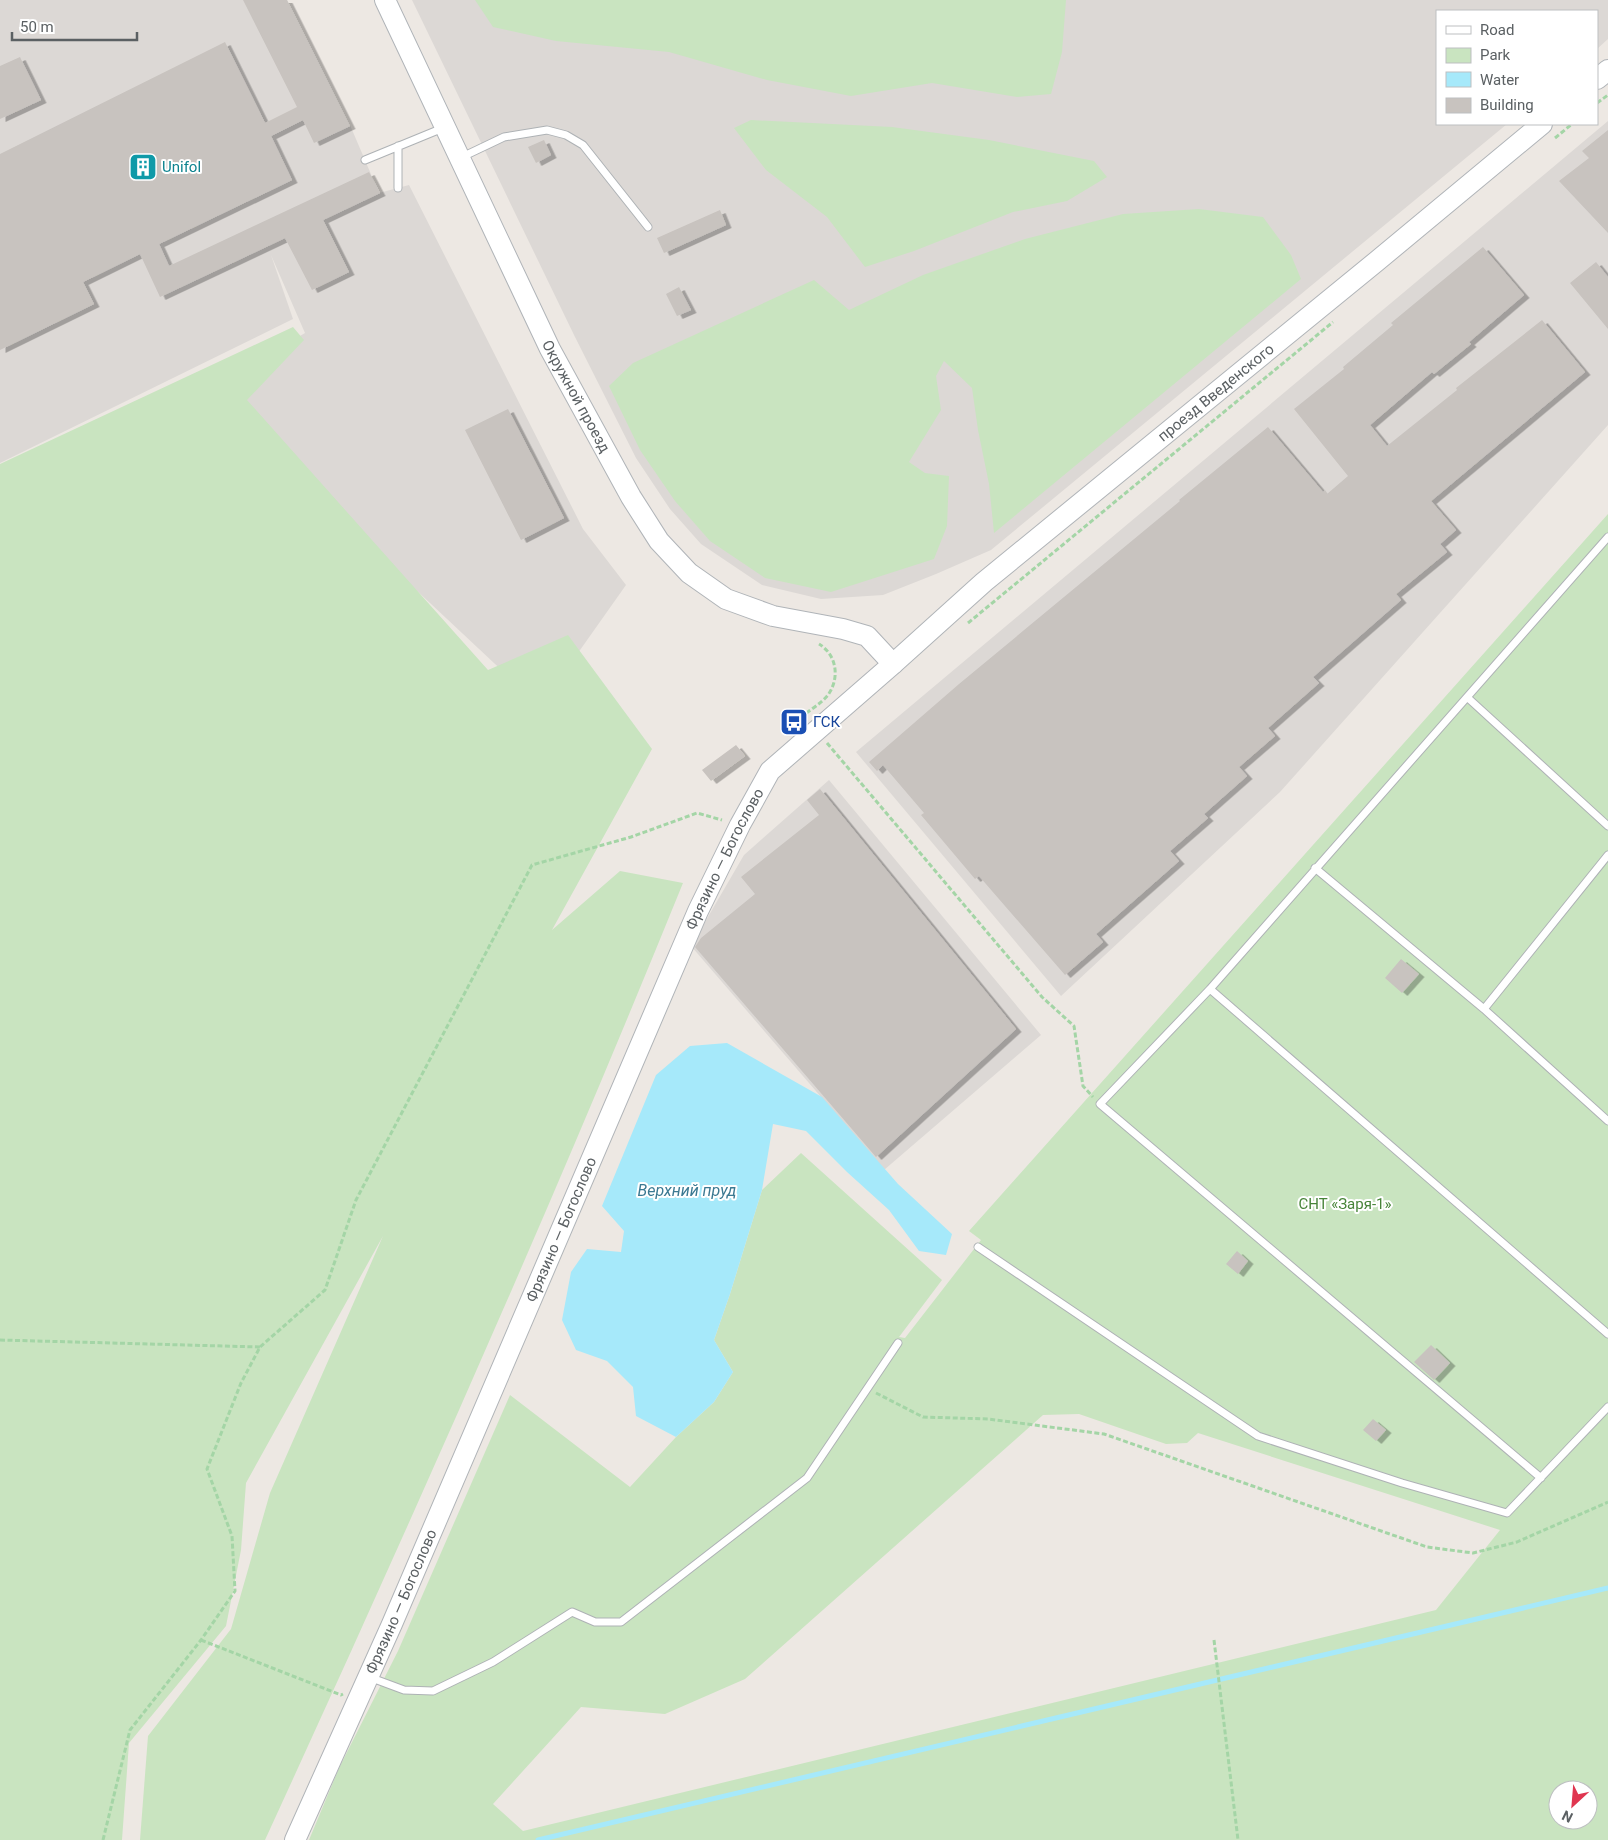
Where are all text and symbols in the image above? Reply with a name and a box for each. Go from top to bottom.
scale bar [12,10,138,42]
legend [1436,10,1598,125]
text: 50 m [20,18,54,36]
text: Road [1480,21,1514,39]
text: Park [1480,46,1511,64]
text: Water [1480,71,1519,89]
text: Building [1480,96,1534,114]
building icon: Unifol [128,152,158,182]
place label: Unifol [162,158,201,176]
street label: Окружной проезд [538,337,614,456]
street label: проезд Введенского [1154,340,1278,445]
bus stop icon: ГСК [779,707,809,737]
place label: ГСК [813,713,841,731]
street label: Фрязино — Богослово [682,785,768,933]
street label: Фрязино — Богослово [522,1154,600,1305]
water label: Верхний пруд [638,1181,736,1200]
park label: СНТ «Заря-1» [1299,1195,1392,1213]
street label: Фрязино — Богослово [362,1527,441,1677]
north arrow [1548,1780,1598,1830]
text: N [1559,1807,1575,1826]

